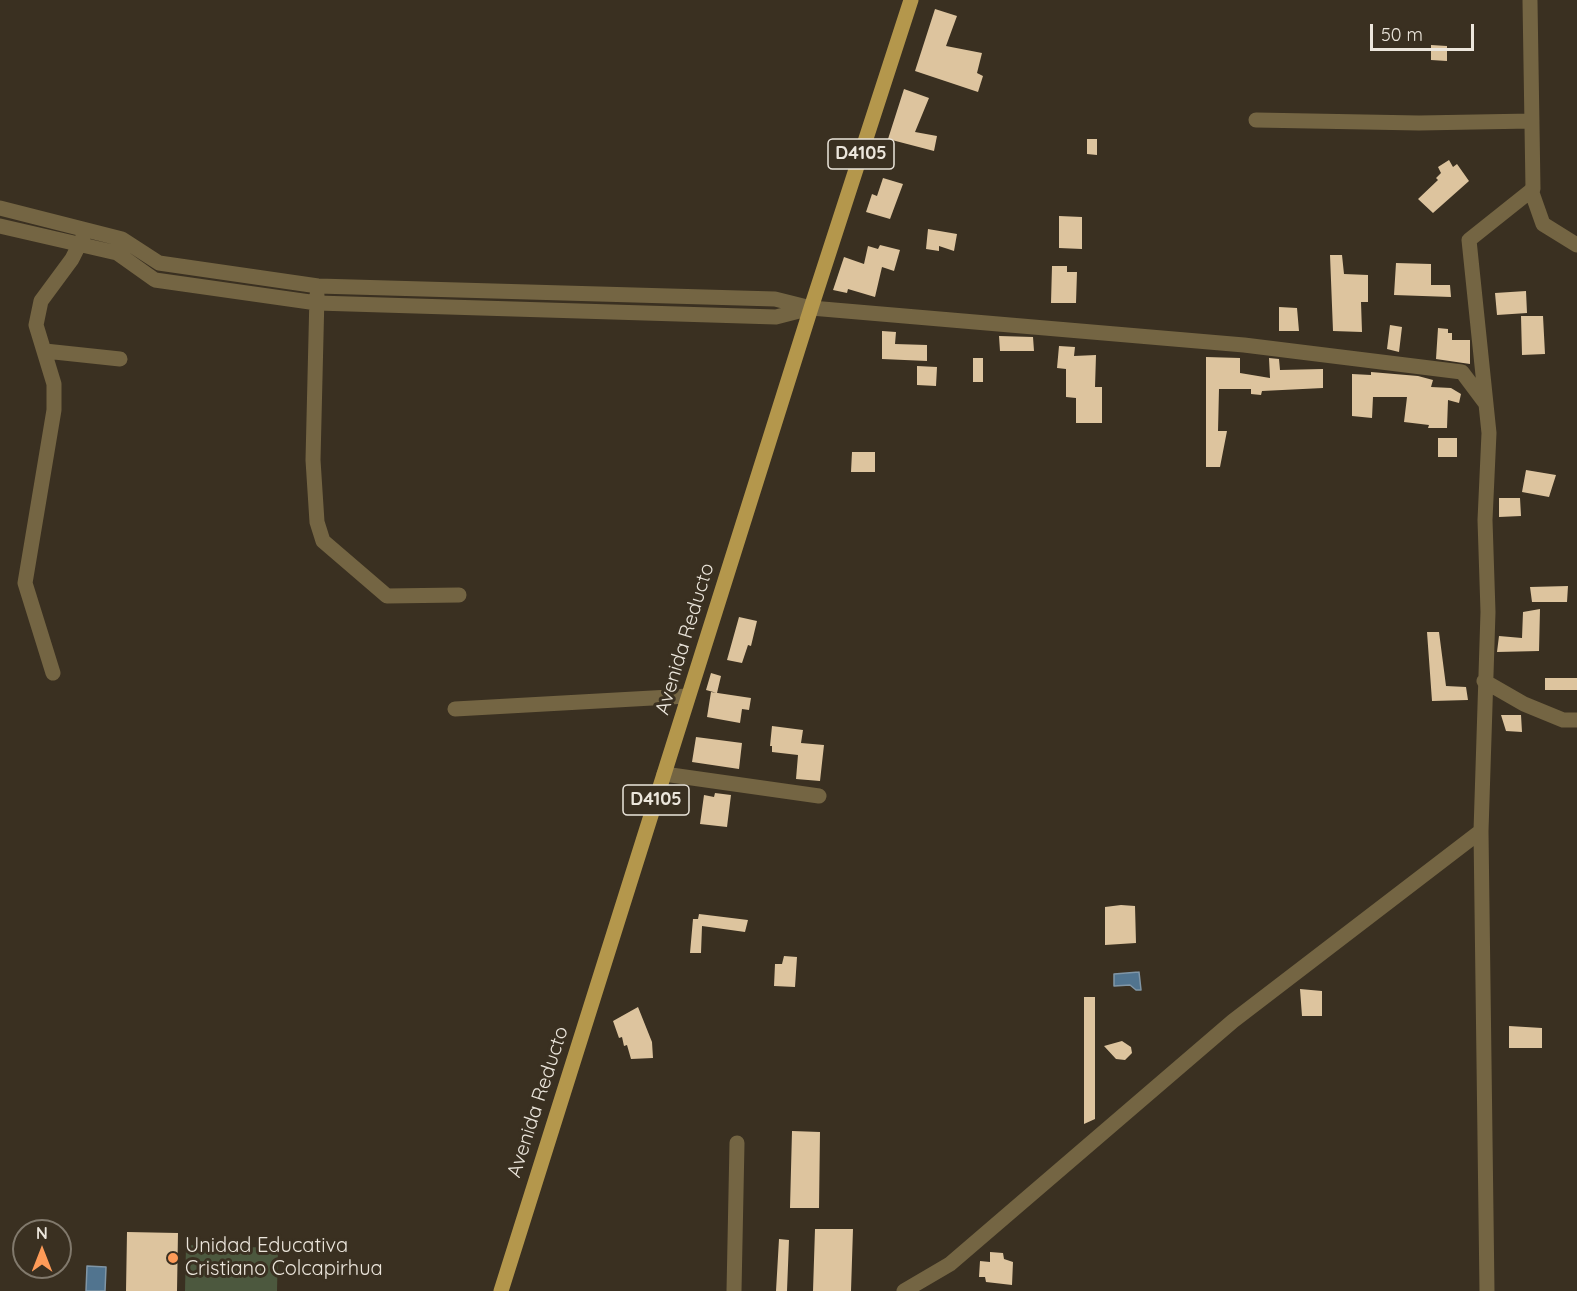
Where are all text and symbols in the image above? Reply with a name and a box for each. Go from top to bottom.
scale bar [1373,12,1476,50]
text: 50 m [1381,23,1423,46]
road number: D4105 [828,139,894,169]
street label: Avenida Reducto [651,560,719,718]
road number: D4105 [623,785,689,815]
street label: Avenida Reducto [502,1024,574,1180]
north arrow [12,1219,72,1279]
text: N [36,1223,48,1243]
place label: Unidad Educativa Cristiano Colcapirhua [185,1234,383,1281]
marker: Unidad Educativa Cristiano Colcapirhua [166,1251,180,1265]

